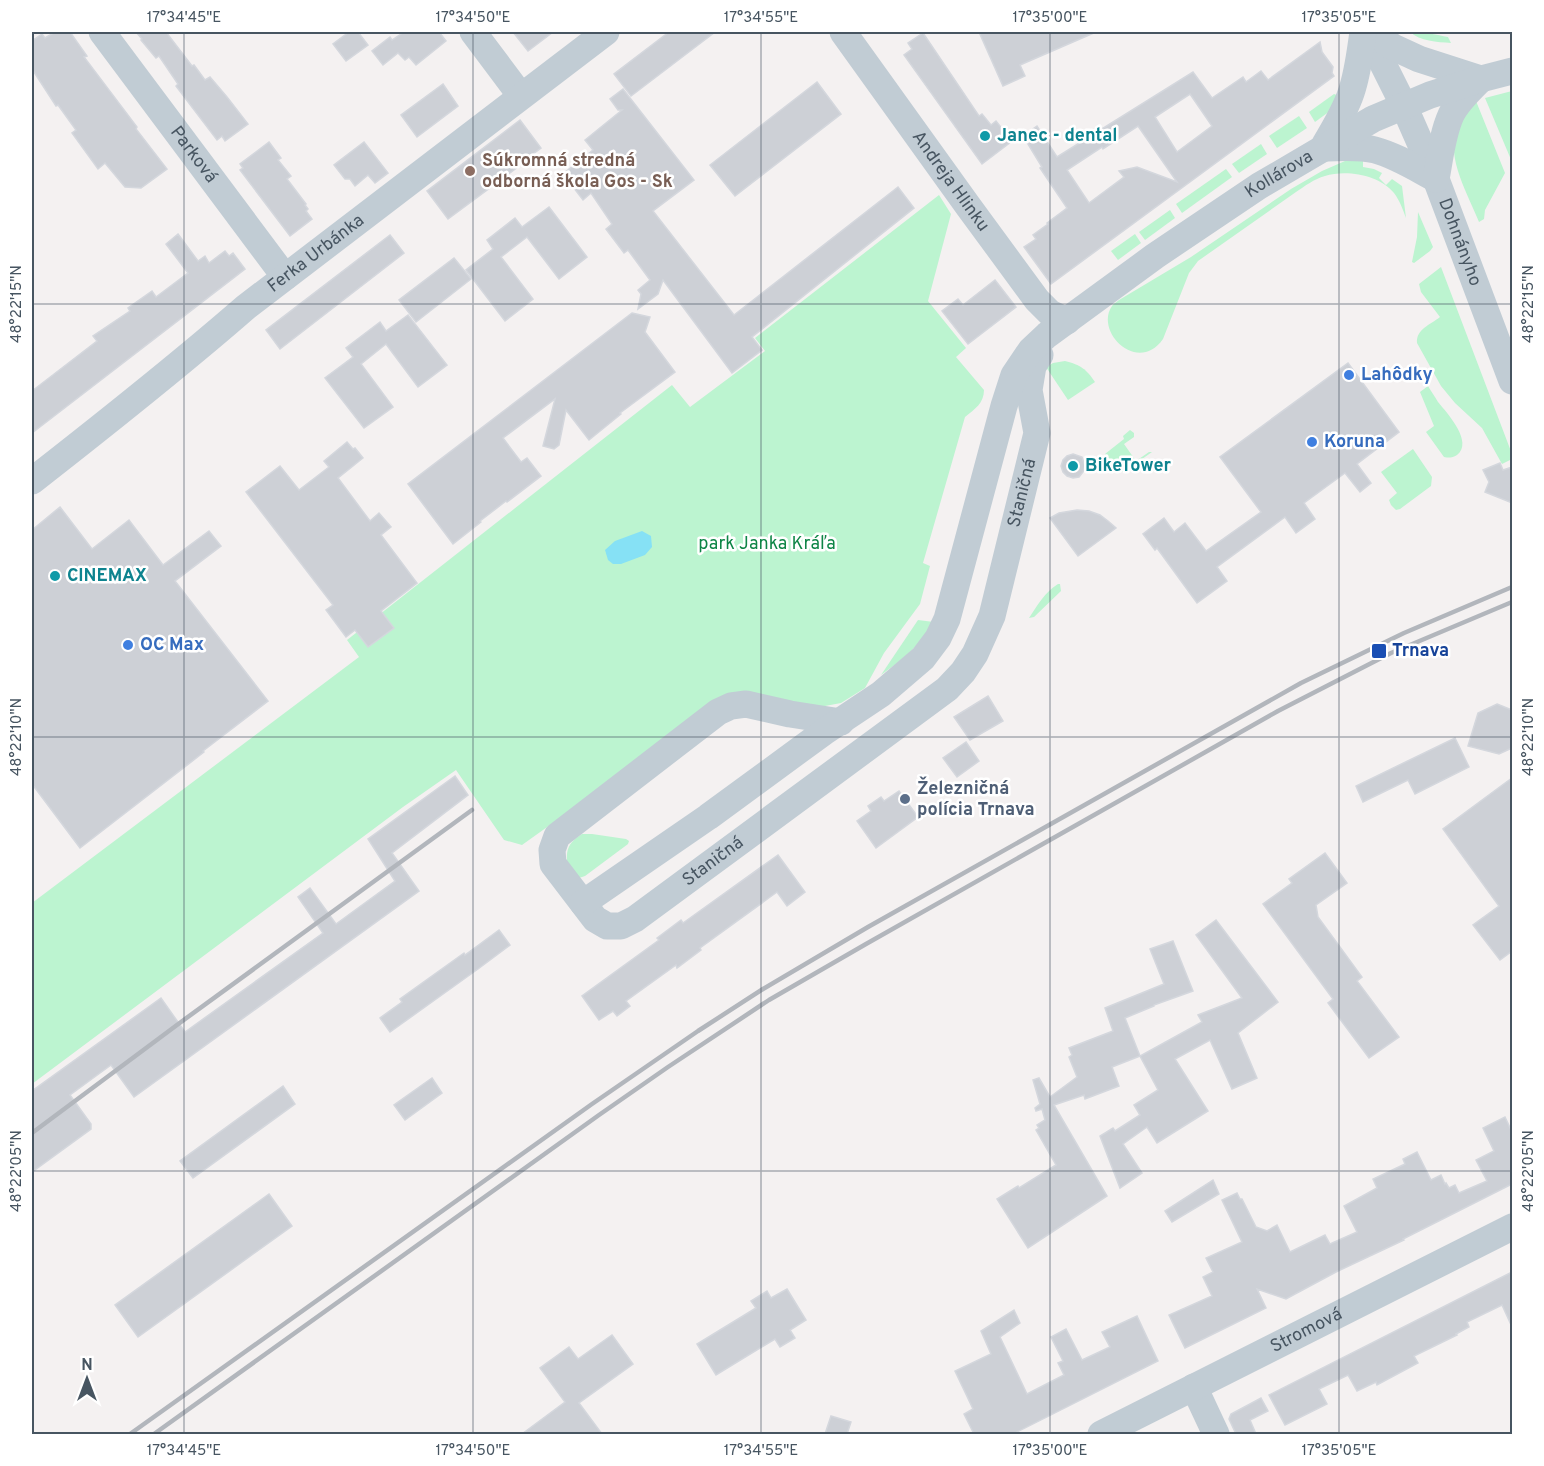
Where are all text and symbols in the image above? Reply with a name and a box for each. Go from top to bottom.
text: 17°34'45"E [147,9,221,28]
text: 17°34'50"E [436,9,511,28]
text: 17°34'55"E [724,9,798,28]
text: 17°35'00"E [1012,9,1088,28]
text: 17°35'05"E [1301,9,1377,28]
street label: Parková [165,122,222,188]
place label: Janec - dental [997,125,1118,148]
street label: Andreja Hlinku [906,126,995,236]
marker: Janec - dental [978,129,992,143]
street label: Kollárova [1241,145,1317,204]
place label: Súkromná stredná odborná škola Gos - Sk [482,150,673,194]
marker: Súkromná stredná odborná škola Gos - Sk [463,164,477,178]
street label: Dohnányho [1433,195,1487,289]
street label: Ferka Urbánka [263,209,369,298]
text: 48°22'15"N [8,265,27,343]
text: 48°22'15"N [1520,265,1539,343]
place label: Lahôdky [1361,364,1433,387]
marker: Lahôdky [1342,368,1356,382]
place label: Koruna [1324,431,1385,454]
marker: Koruna [1305,435,1319,449]
place label: BikeTower [1085,455,1172,478]
street label: Staničná [1003,456,1042,530]
marker: BikeTower [1066,459,1080,473]
park label: park Janka Kráľa [698,533,836,556]
place label: CINEMAX [67,565,147,588]
marker: CINEMAX [48,569,62,583]
place label: OC Max [140,634,204,657]
marker: OC Max [121,638,135,652]
place label: Trnava [1392,640,1449,663]
marker: Trnava [1370,642,1388,660]
text: 48°22'10"N [8,698,27,776]
text: 48°22'10"N [1520,698,1539,776]
place label: Železničná polícia Trnava [917,776,1035,822]
marker: Železničná polícia Trnava [898,792,912,806]
street label: Staničná [678,831,748,892]
text: 48°22'05"N [8,1130,27,1212]
text: 48°22'05"N [1520,1130,1539,1212]
street label: Stromová [1267,1303,1346,1358]
north arrow [57,1349,117,1409]
text: N [81,1356,93,1376]
text: 17°34'45"E [147,1442,221,1461]
text: 17°34'50"E [436,1442,511,1461]
text: 17°34'55"E [724,1442,798,1461]
text: 17°35'00"E [1012,1442,1088,1461]
text: 17°35'05"E [1301,1442,1377,1461]

